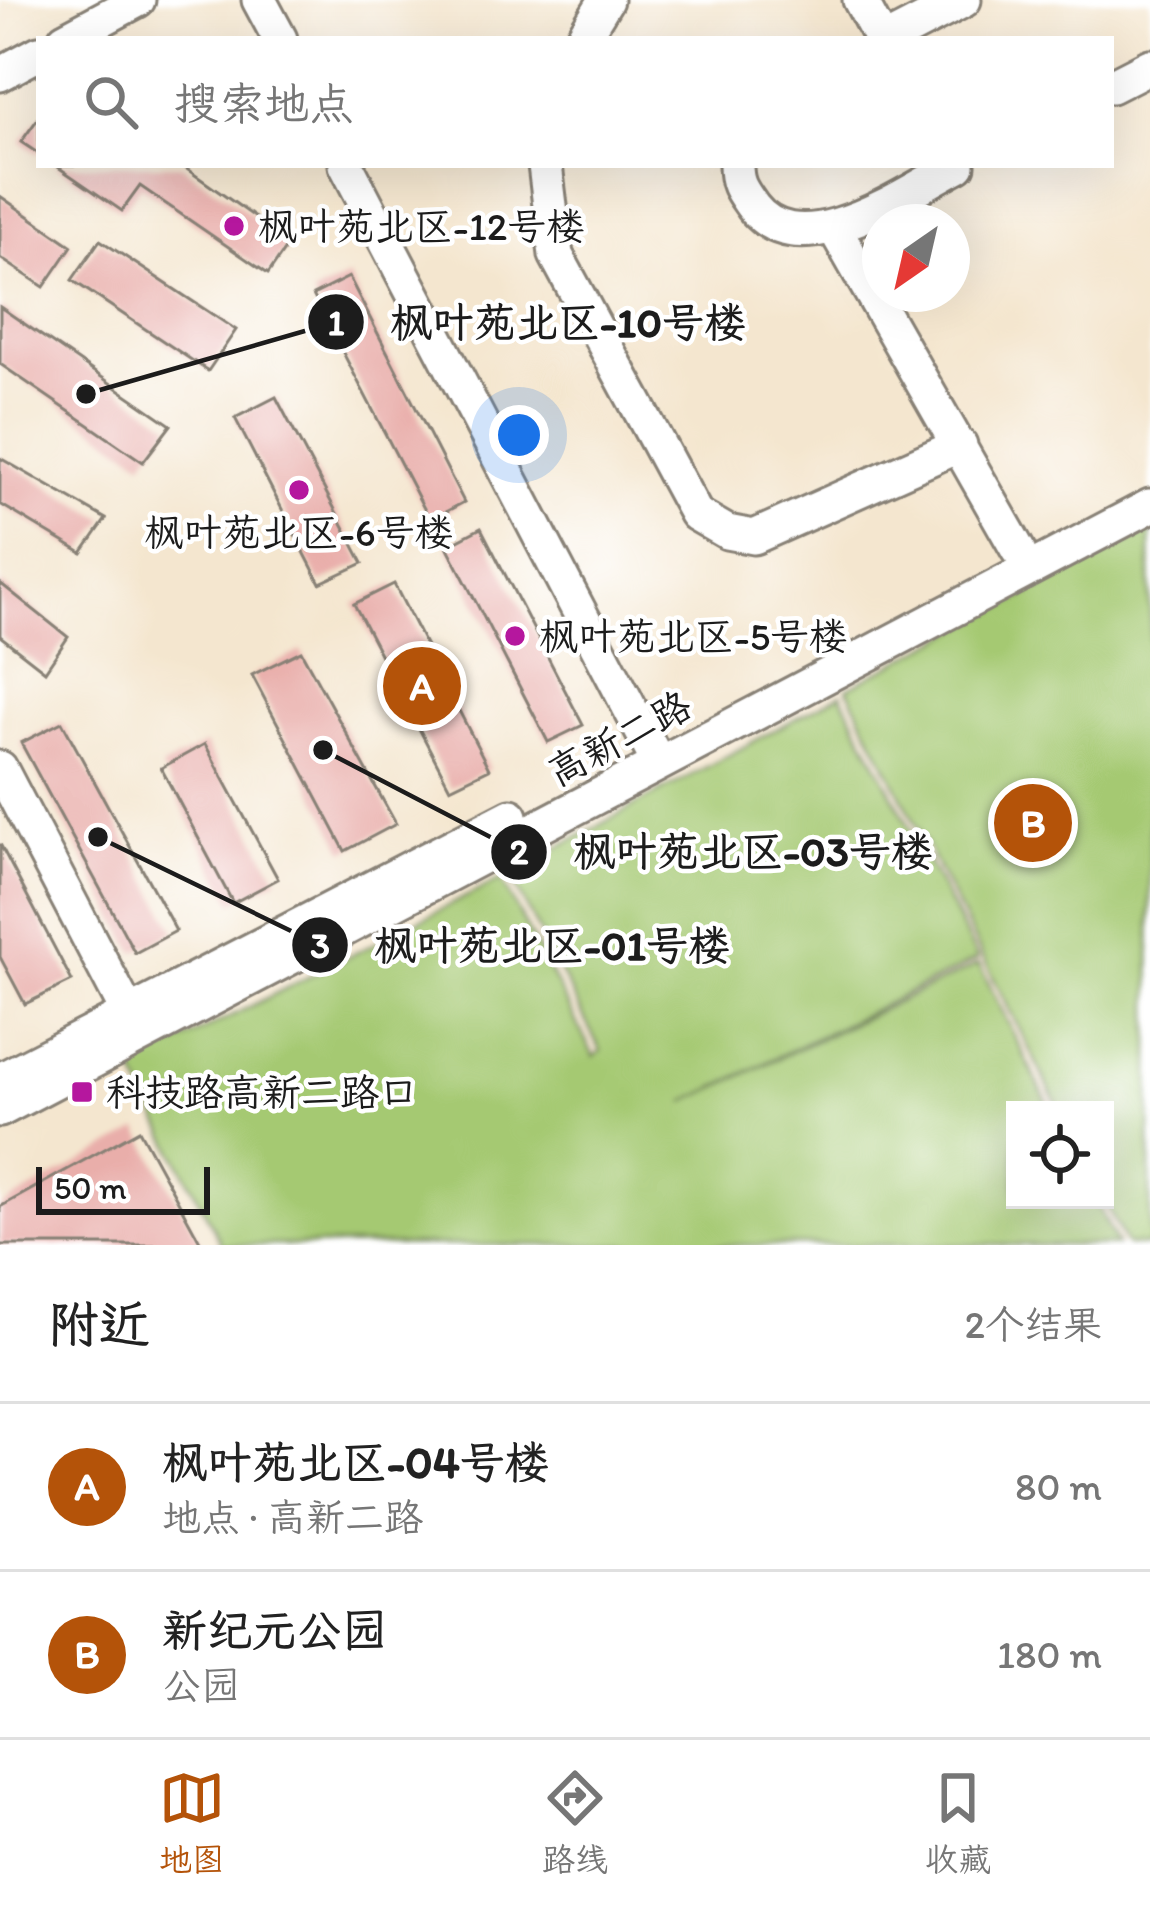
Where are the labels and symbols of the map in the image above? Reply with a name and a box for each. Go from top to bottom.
place label: 枫叶苑北区-12号楼 [258,203,585,250]
north arrow [862,204,970,312]
marker: 枫叶苑北区-12号楼 [221,213,247,239]
callout: 枫叶苑北区-10号楼 [306,283,770,361]
text: 枫叶苑北区-10号楼 [390,297,746,348]
text: 1 [328,301,345,344]
your location [489,405,549,465]
marker: 枫叶苑北区-6号楼 [286,477,312,503]
place label: 枫叶苑北区-6号楼 [144,509,454,556]
place label: 枫叶苑北区-5号楼 [539,613,848,660]
marker: 枫叶苑北区-5号楼 [502,623,528,649]
pin: A [383,641,461,731]
street label: 高新二路 [539,681,699,796]
pin: B [994,778,1072,868]
callout: 枫叶苑北区-03号楼 [489,813,957,891]
text: 枫叶苑北区-03号楼 [573,826,933,877]
text: 2 [510,830,529,873]
callout: 枫叶苑北区-01号楼 [290,906,754,984]
text: 枫叶苑北区-01号楼 [374,920,730,971]
text: 3 [310,924,330,967]
place label: 科技路高新二路口 [106,1069,418,1116]
marker: 科技路高新二路口 [69,1079,95,1105]
scale bar [36,1161,210,1214]

